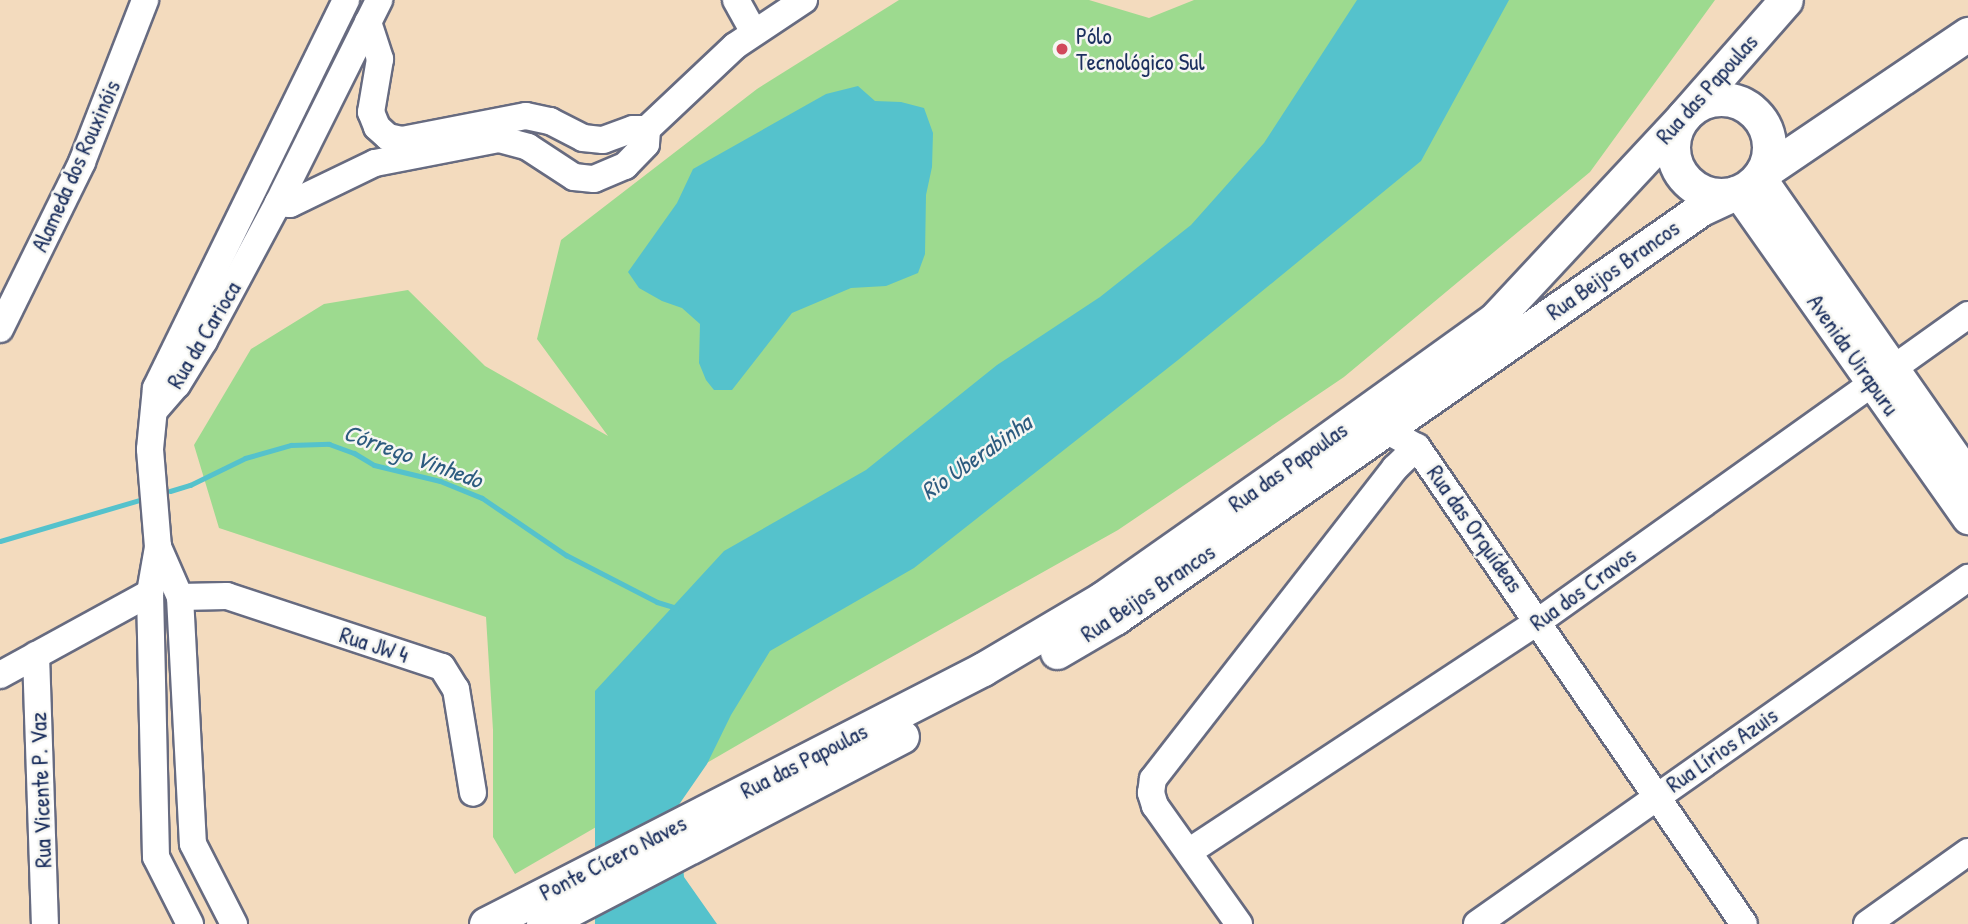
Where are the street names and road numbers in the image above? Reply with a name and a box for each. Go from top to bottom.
street label: Rua das Papoulas [1650,28,1764,150]
street label: Alameda dos Rouxinóis [26,76,126,256]
street label: Rua Beijos Brancos [1541,214,1685,326]
street label: Rua da Carioca [161,276,247,394]
street label: Avenida Uirapuru [1801,289,1905,421]
street label: Rua das Papoulas [1223,416,1353,518]
street label: Rua das Orquídeas [1421,460,1529,598]
street label: Rua Beijos Brancos [1076,538,1220,648]
street label: Rua dos Cravos [1525,541,1641,637]
street label: Rua JW 4 [336,621,412,669]
street label: Rua Lírios Azuis [1661,702,1783,798]
street label: Rua Vicente P. Vaz [24,712,58,868]
street label: Rua das Papoulas [736,717,872,805]
street label: Ponte Cícero Naves [535,809,691,907]

